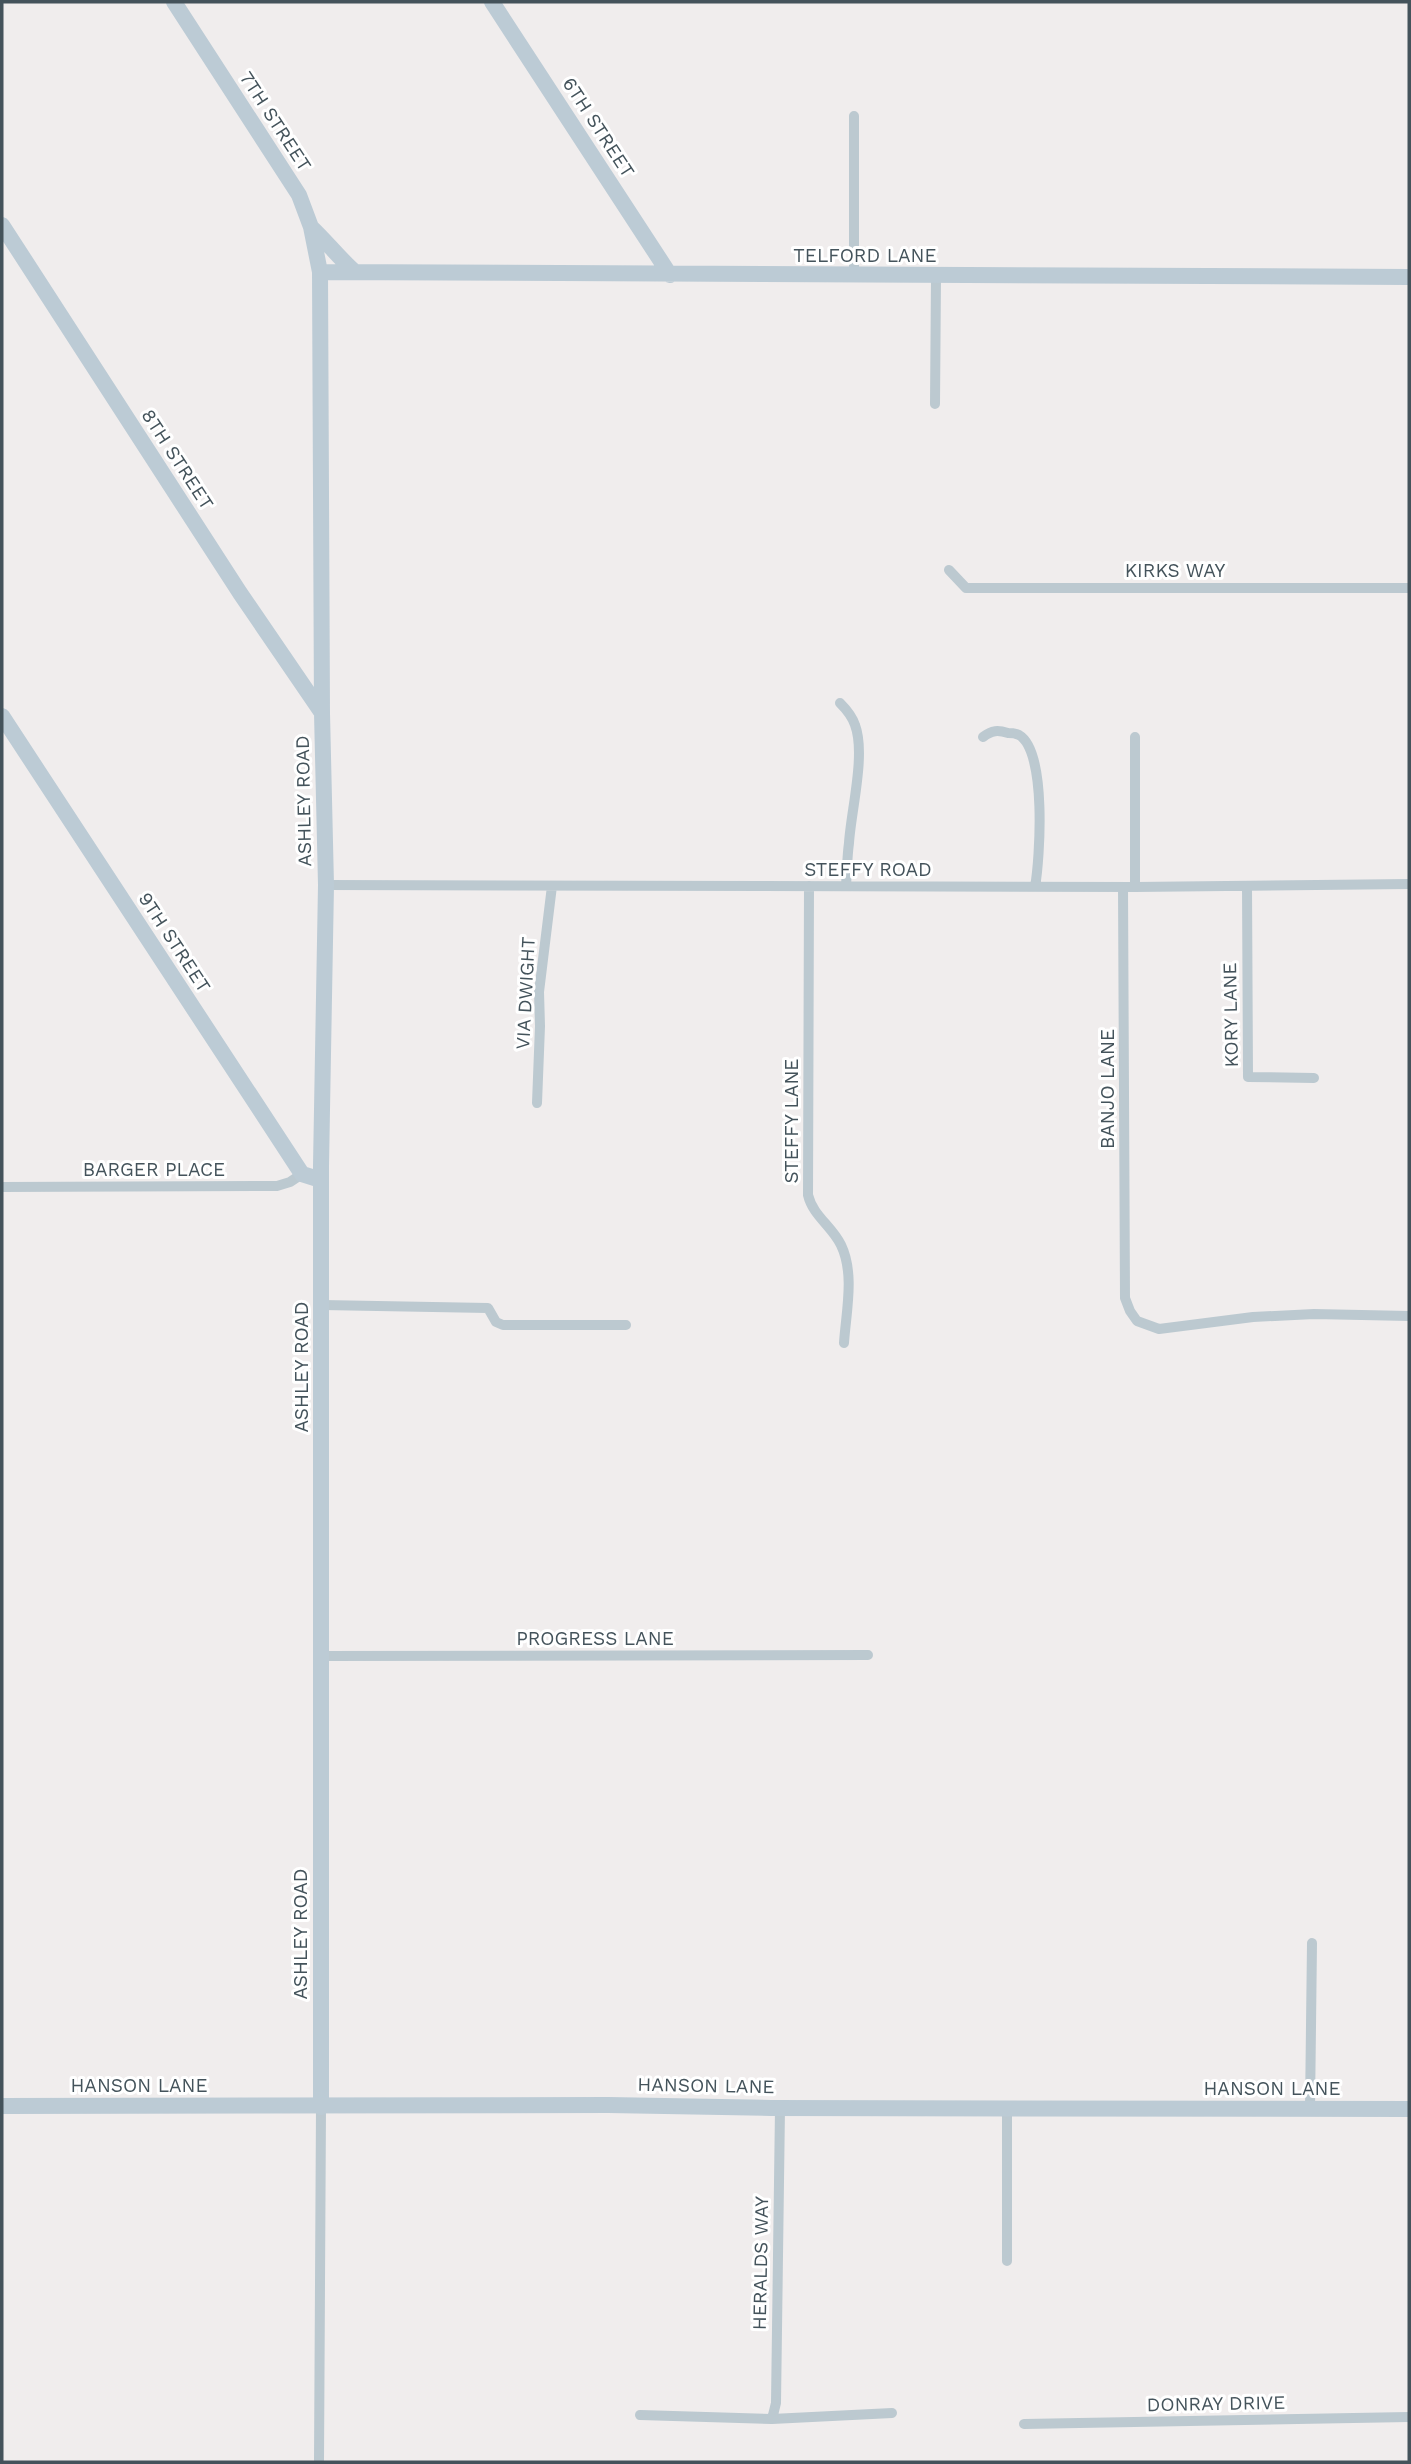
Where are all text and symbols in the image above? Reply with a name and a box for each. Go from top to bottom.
street label: 7TH STREET [235,67,316,175]
street label: 6TH STREET [558,73,640,182]
street label: TELFORD LANE [793,244,937,267]
street label: 8TH STREET [137,405,219,514]
street label: KIRKS WAY [1125,559,1225,582]
street label: ASHLEY ROAD [291,735,316,867]
street label: STEFFY ROAD [804,858,932,881]
street label: 9TH STREET [134,888,215,997]
street label: VIA DWIGHT [511,936,540,1050]
street label: KORY LANE [1218,962,1243,1068]
street label: BANJO LANE [1096,1029,1119,1149]
street label: STEFFY LANE [780,1059,803,1183]
street label: BARGER PLACE [83,1158,225,1181]
street label: ASHLEY ROAD [290,1301,313,1433]
street label: PROGRESS LANE [516,1627,674,1650]
street label: ASHLEY ROAD [289,1868,312,2000]
street label: HANSON LANE [637,2073,775,2098]
street label: HANSON LANE [70,2074,208,2097]
street label: HANSON LANE [1203,2077,1341,2100]
street label: HERALDS WAY [748,2196,773,2330]
street label: DONRAY DRIVE [1146,2391,1286,2416]

